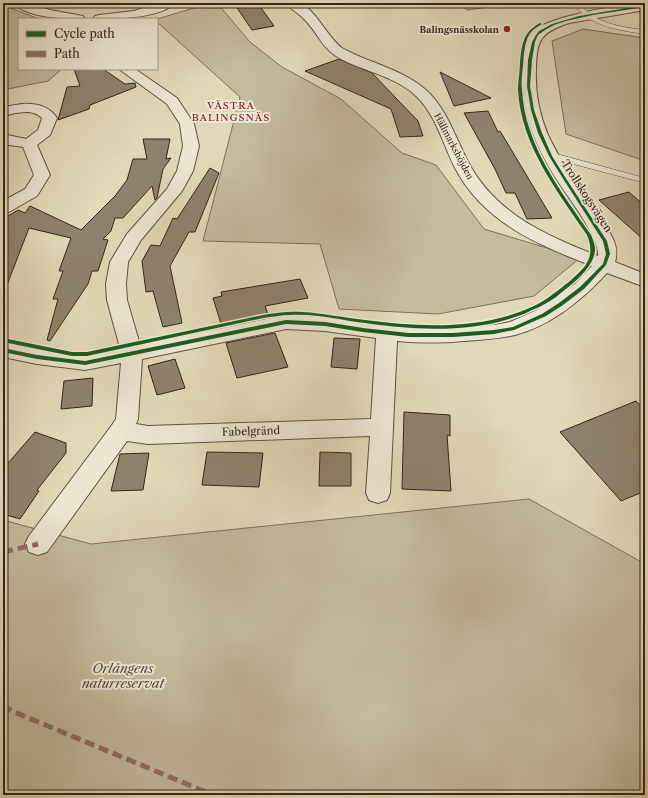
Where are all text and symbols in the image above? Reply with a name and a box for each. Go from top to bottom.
legend [18,18,158,70]
place label: Balingsnässkolan [420,24,499,35]
marker: Balingsnässkolan [502,24,512,34]
text: Cycle path [54,26,115,41]
text: Path [54,46,80,61]
district label: VÄSTRA BALINGSNÄS [192,99,270,124]
street label: Hällmarkshöjden [432,111,476,181]
street label: Trollskogsvägen [558,157,616,235]
street label: Fabelgränd [222,423,281,439]
park label: Orlångens naturreservat [81,660,165,691]

